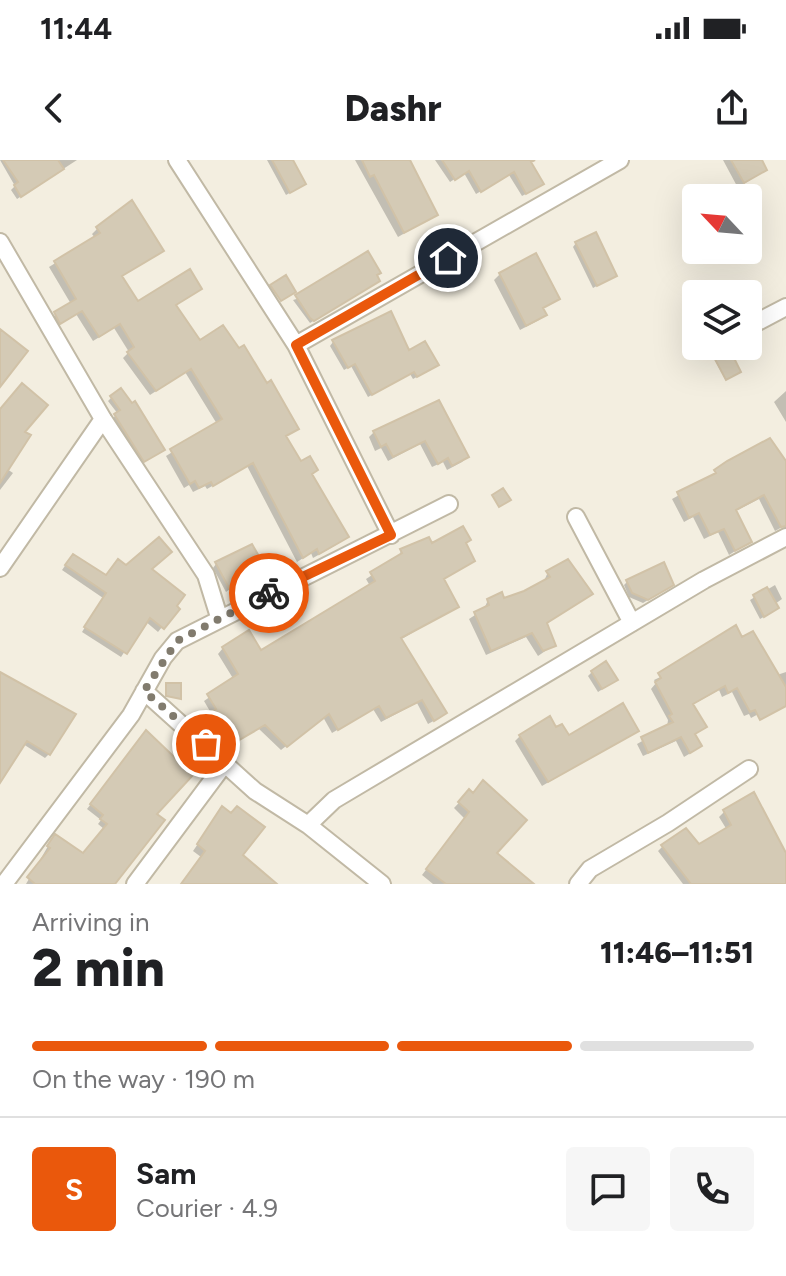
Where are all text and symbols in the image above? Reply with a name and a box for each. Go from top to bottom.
text: 11:44 [40,10,112,47]
icon: back [32,86,76,130]
icon: share [710,86,754,130]
text: Dashr [344,87,442,130]
north arrow [682,184,762,264]
map controls [682,184,762,360]
pin [414,224,482,292]
icon: home [426,236,470,280]
button: layers [682,280,762,360]
courier [229,553,309,633]
icon: bike [247,571,291,615]
pin [172,710,240,778]
icon: bag [184,722,228,766]
text: Arriving in [32,906,150,938]
text: 11:46–11:51 [600,934,754,971]
text: 2 min [32,937,165,999]
text: On the way · 190 m [32,1063,255,1095]
button: chat [566,1147,650,1231]
button: phone [670,1147,754,1231]
text: Sam [136,1155,196,1192]
text: S [65,1171,83,1208]
text: Courier · 4.9 [136,1192,278,1224]

